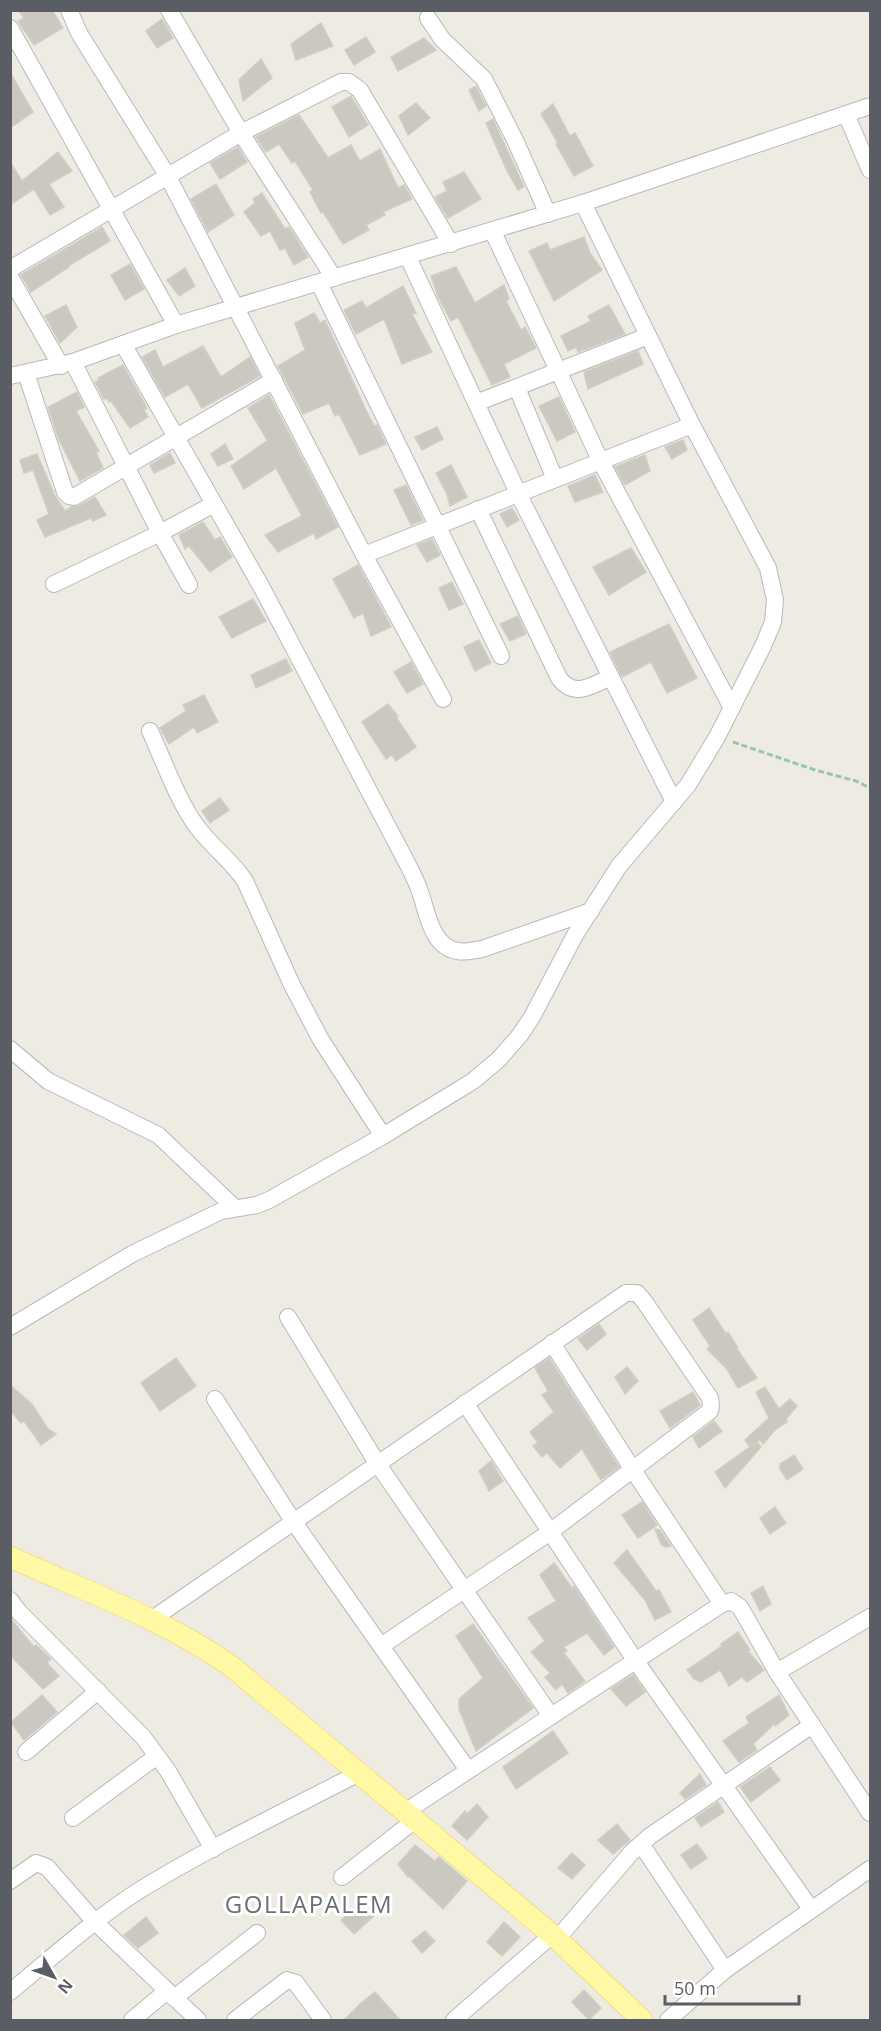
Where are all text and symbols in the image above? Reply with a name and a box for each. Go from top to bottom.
district label: GOLLAPALEM [225,1887,393,1920]
north arrow [24,1947,84,2007]
scale bar [665,1968,798,2006]
text: N [53,1975,78,1999]
text: 50 m [674,1976,716,2000]

